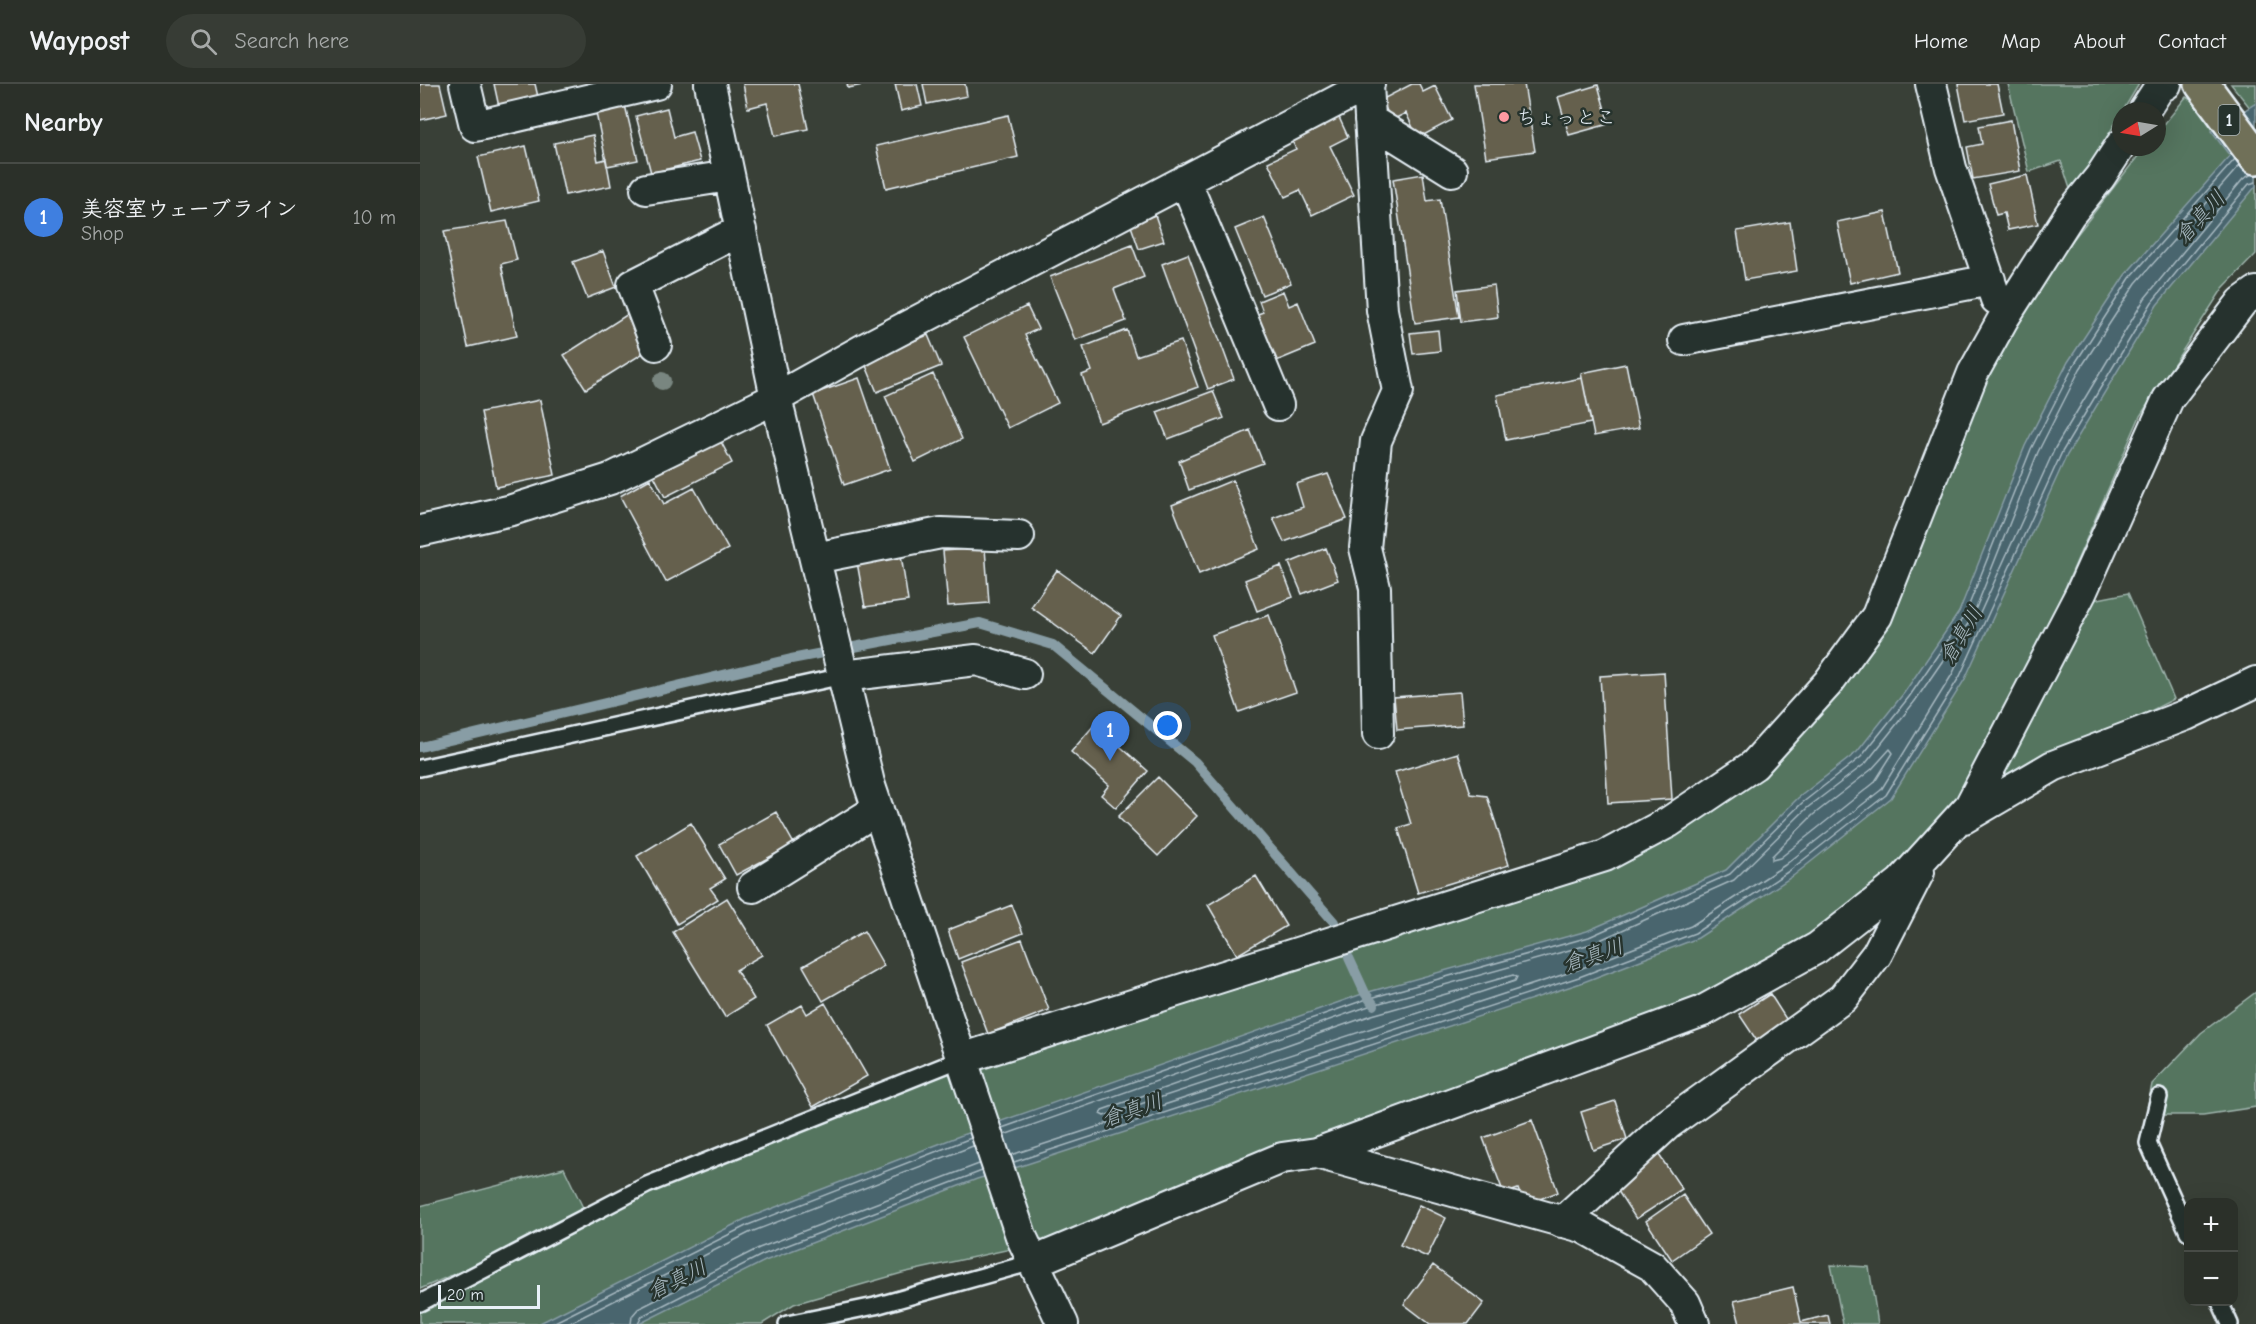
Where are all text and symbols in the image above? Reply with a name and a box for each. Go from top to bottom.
search box [166,14,586,68]
text: Waypost [30,25,130,57]
icon: search [187,25,220,58]
text: Search here [235,28,349,54]
text: Home [1914,29,1968,53]
text: Map [2001,29,2041,53]
text: About [2074,29,2125,53]
text: Contact [2158,29,2226,53]
north arrow [2112,102,2166,156]
road number: 1 [2218,105,2240,135]
place label: ちょっとこ [1516,106,1616,129]
text: Nearby [24,108,103,138]
marker: ちょっとこ [1497,110,1511,124]
water label: 倉真川 [2170,186,2230,248]
text: 美容室ウェーブライン [81,196,297,222]
text: 1 [40,206,47,229]
text: 10 m [353,206,396,229]
text: Shop [81,222,124,245]
water label: 倉真川 [1934,602,1988,668]
your location [1153,711,1182,740]
pin: 1 [1090,712,1130,761]
water label: 倉真川 [1559,933,1627,977]
water label: 倉真川 [1098,1088,1166,1132]
map controls [2184,1198,2238,1306]
button: + [2184,1198,2238,1252]
button: − [2184,1252,2238,1306]
water label: 倉真川 [643,1254,711,1304]
scale bar [438,1282,540,1310]
text: 20 m [447,1286,484,1304]

